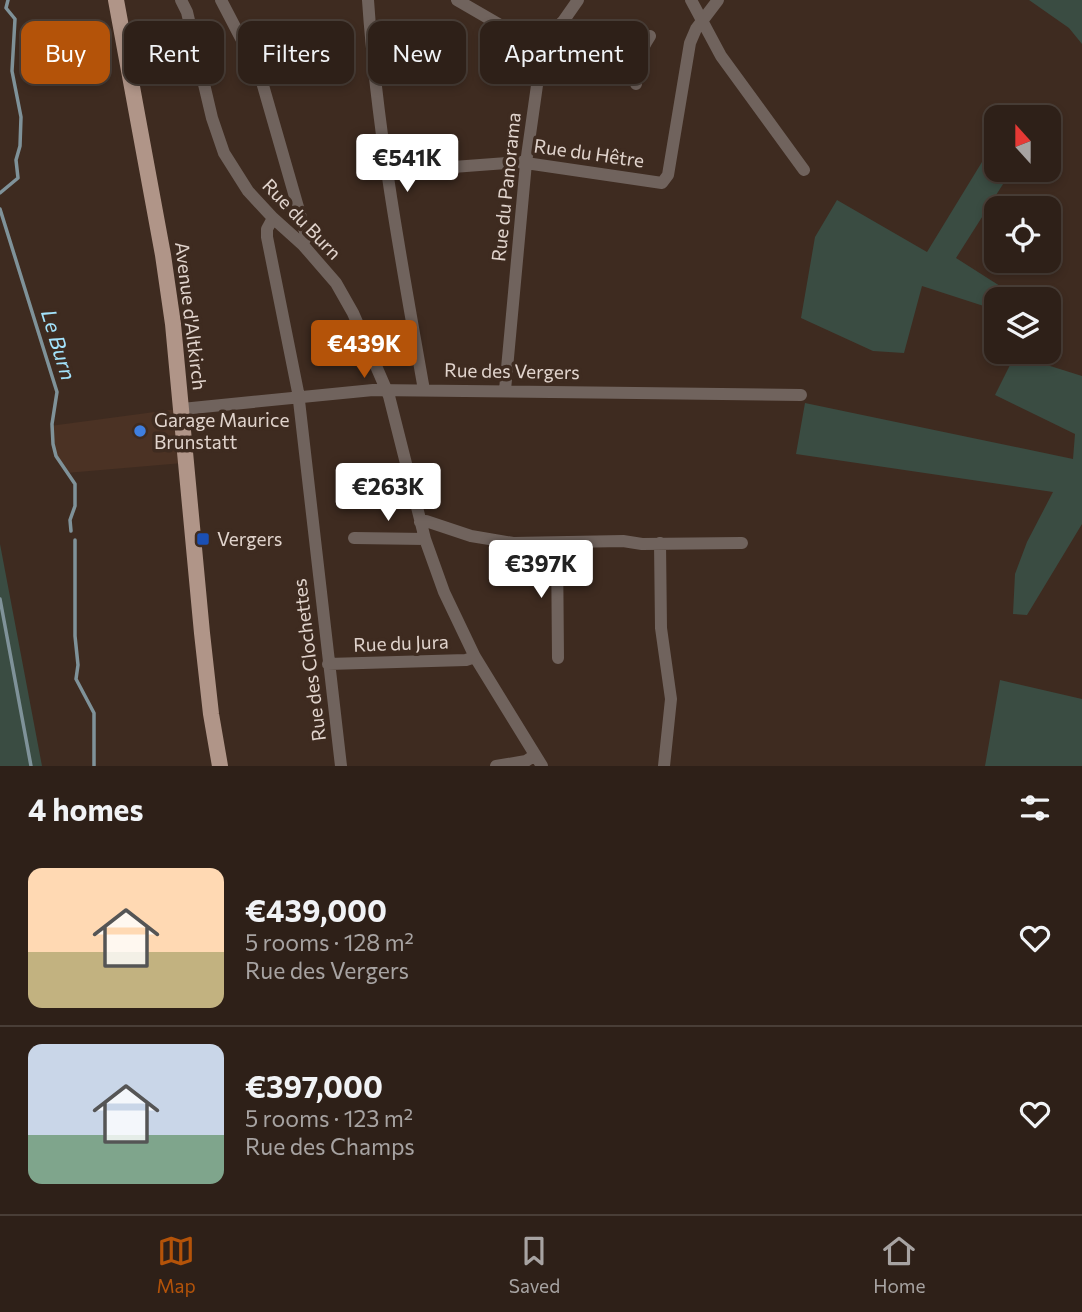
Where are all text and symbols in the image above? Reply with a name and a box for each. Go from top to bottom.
chip: Buy [21,21,110,84]
chip: Rent [124,21,224,84]
chip: Filters [238,21,354,84]
chip: New [368,21,466,84]
chip: Apartment [480,21,648,84]
north arrow [984,105,1060,182]
map controls [984,105,1061,364]
street label: Rue du Panorama [486,111,525,263]
street label: Rue du Hêtre [532,133,646,172]
pin: €541K [358,134,456,194]
text: €541K [372,143,442,171]
street label: Rue du Burn [258,173,347,264]
button: locate [984,196,1061,273]
street label: Avenue d'Altkirch [171,240,212,391]
button: layers [984,287,1061,364]
water label: Le Burn [37,306,82,383]
pin: €439K [315,320,413,380]
text: €439K [327,329,401,357]
street label: Rue des Vergers [444,358,580,383]
place label: Garage Maurice Brunstatt [154,408,289,453]
marker: Garage Maurice Brunstatt [132,423,148,439]
pin: €263K [339,463,437,523]
text: €263K [352,472,424,500]
place label: Vergers [217,527,282,550]
marker: Vergers [195,531,211,547]
pin: €397K [492,540,590,600]
text: €397K [505,549,577,577]
street label: Rue des Clochettes [287,577,330,743]
street label: Rue du Jura [353,629,449,656]
icon: filters [1016,789,1054,827]
text: 4 homes [28,790,143,827]
text: €439,000 [245,891,387,928]
icon: home [84,896,168,980]
icon: heart [1016,919,1054,957]
text: 5 rooms · 128 m² [245,928,414,956]
text: Rue des Vergers [245,956,409,984]
text: €397,000 [245,1067,383,1104]
icon: home [84,1072,168,1156]
icon: heart [1016,1095,1054,1133]
text: 5 rooms · 123 m² [245,1104,413,1132]
text: Rue des Champs [245,1132,415,1160]
tab: Map [157,1232,196,1297]
tab: Saved [509,1232,560,1297]
tab: Home [873,1232,925,1297]

